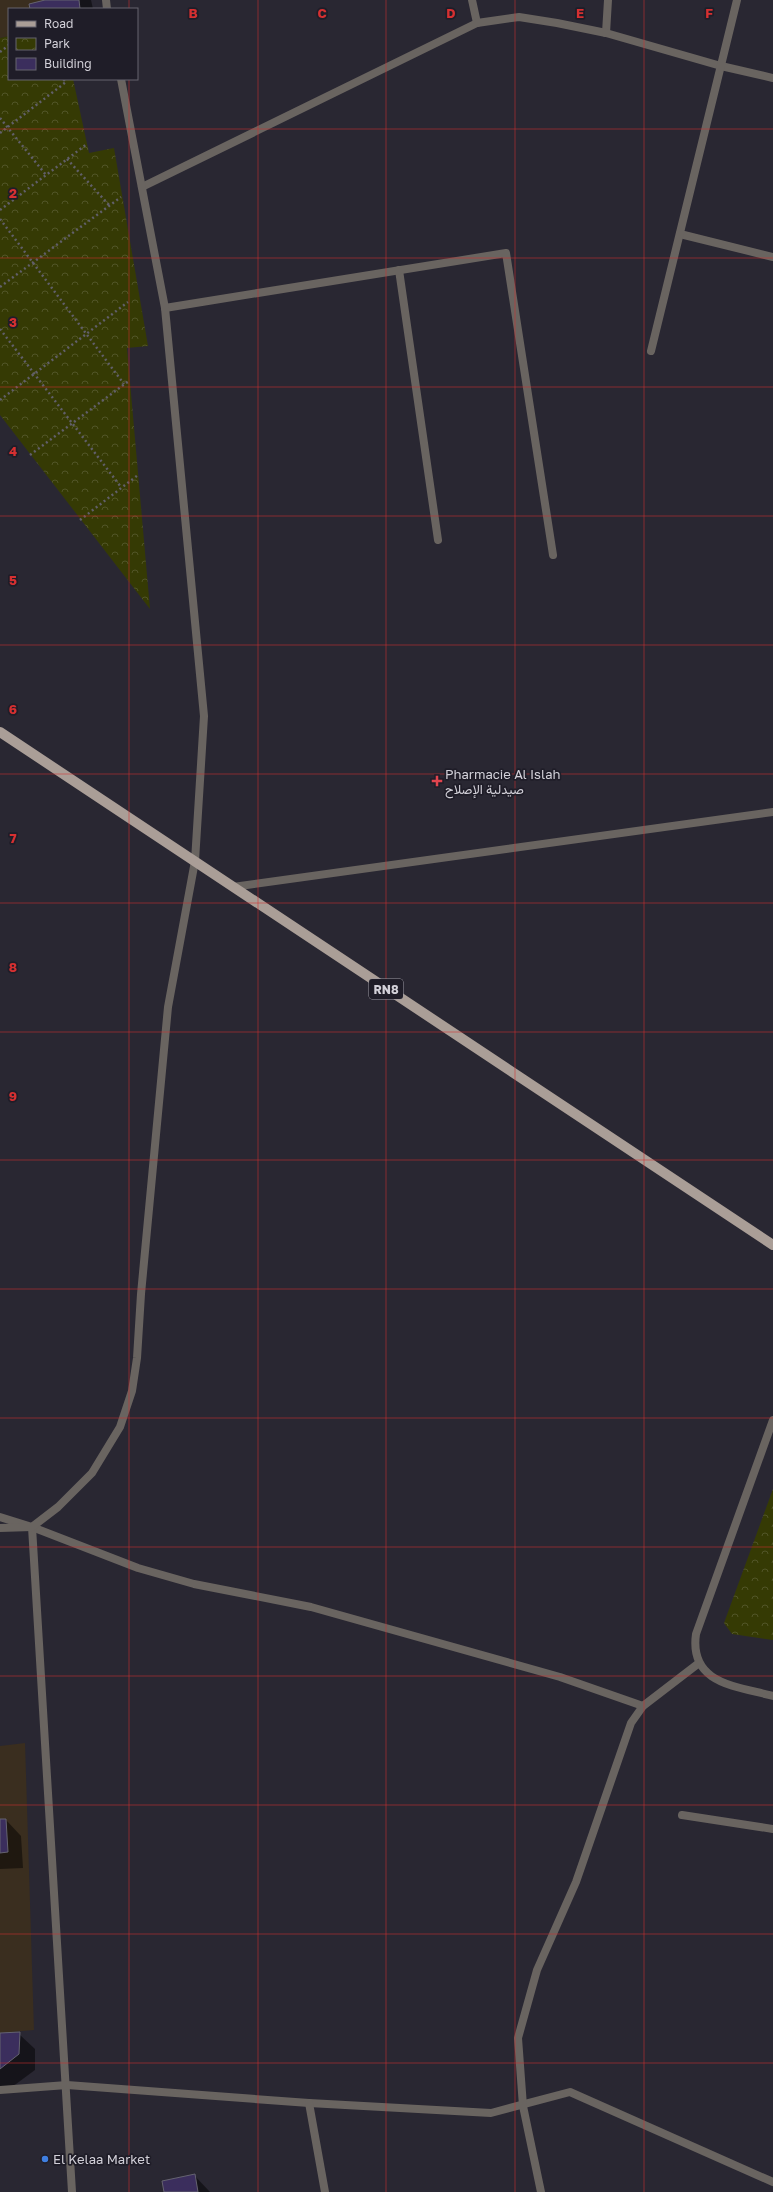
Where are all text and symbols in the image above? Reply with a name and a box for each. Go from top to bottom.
text: B [188,5,198,21]
text: C [317,5,327,21]
text: D [446,5,456,21]
text: E [576,5,584,21]
text: F [705,5,713,21]
legend [8,8,138,80]
text: Road [44,16,73,31]
text: Park [44,36,70,51]
text: Building [44,56,92,71]
text: 2 [9,185,17,201]
text: 3 [9,314,17,330]
text: 4 [9,443,17,459]
text: 5 [9,572,17,588]
text: 6 [9,701,17,717]
place label: Pharmacie Al Islah صيدلية الإصلاح [445,766,560,799]
marker: Pharmacie Al Islah صيدلية الإصلاح [432,776,442,786]
text: 7 [9,830,17,846]
text: 8 [9,959,17,975]
road number: RN8 [369,979,403,999]
text: 9 [9,1088,17,1104]
place label: El Kelaa Market [53,2151,150,2167]
marker: El Kelaa Market [40,2154,50,2164]

